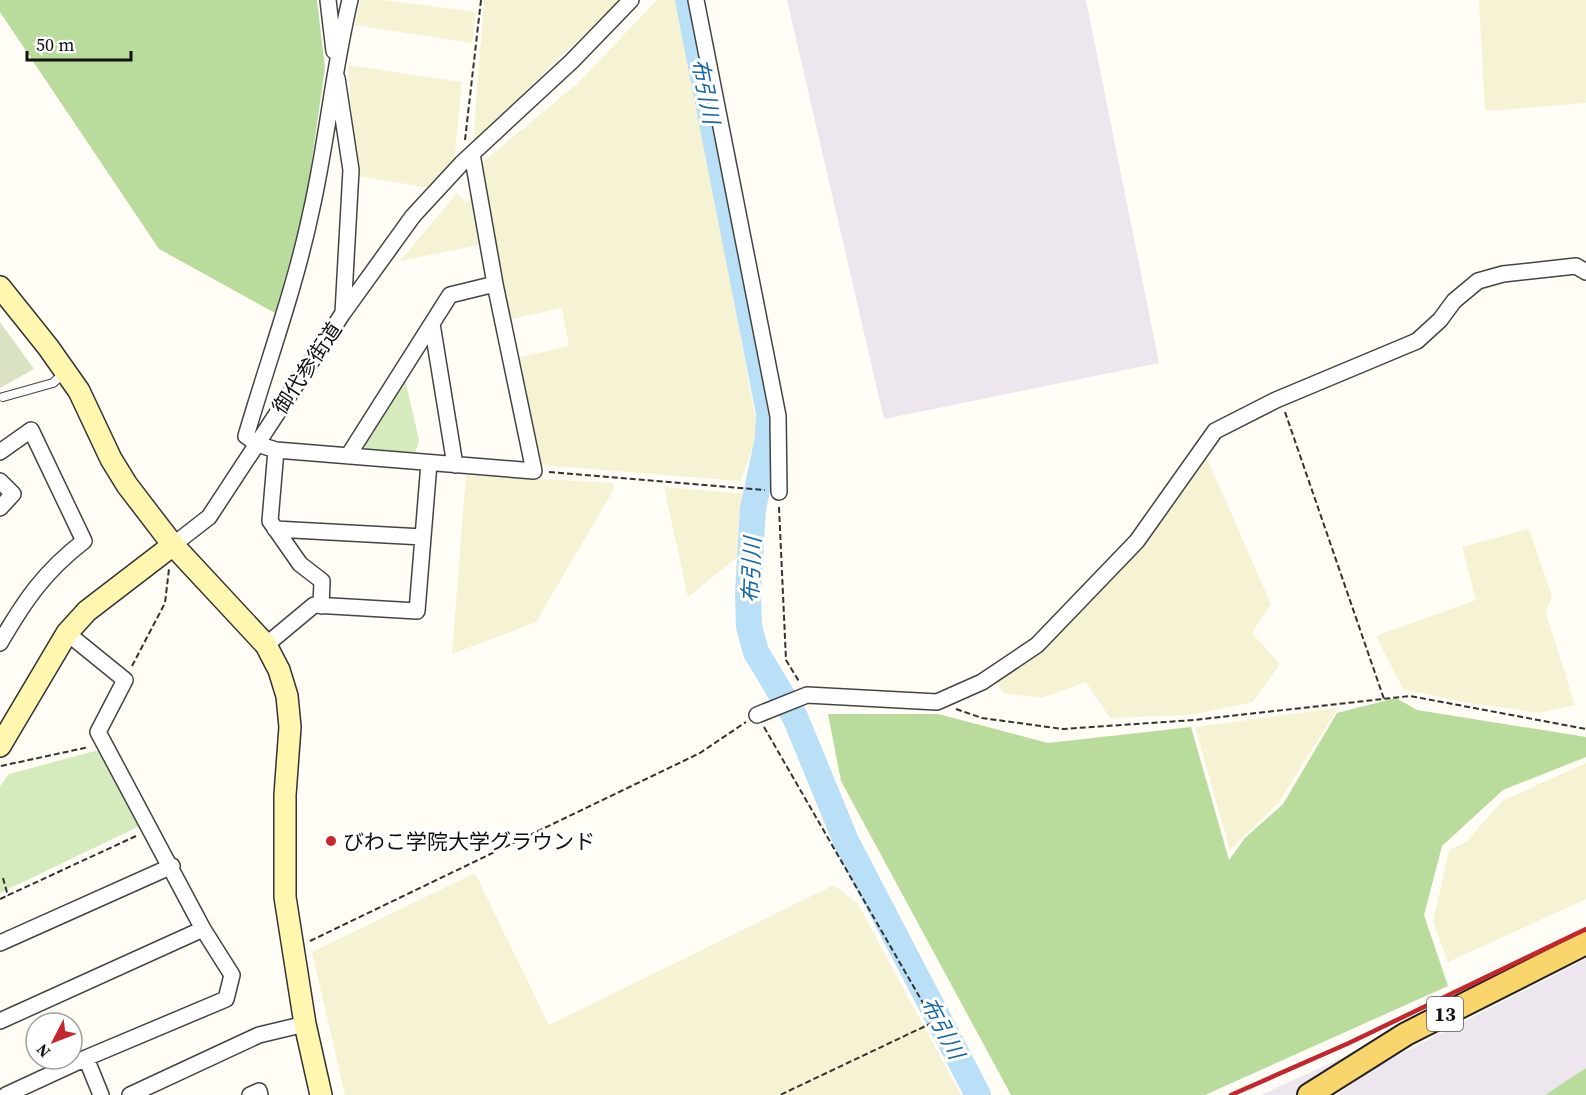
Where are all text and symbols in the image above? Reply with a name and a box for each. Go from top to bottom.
scale bar [27,24,130,62]
text: 50 m [36,32,74,57]
water label: 布引川 [685,56,727,128]
street label: 御代参街道 [266,316,348,420]
water label: 布引川 [735,535,767,604]
place label: びわこ学院大学グラウンド [343,827,595,856]
marker: びわこ学院大学グラウンド [324,834,338,848]
water label: 布引川 [914,992,973,1066]
road number: 13 [1427,997,1463,1031]
north arrow [24,1011,84,1071]
text: N [31,1039,55,1063]

